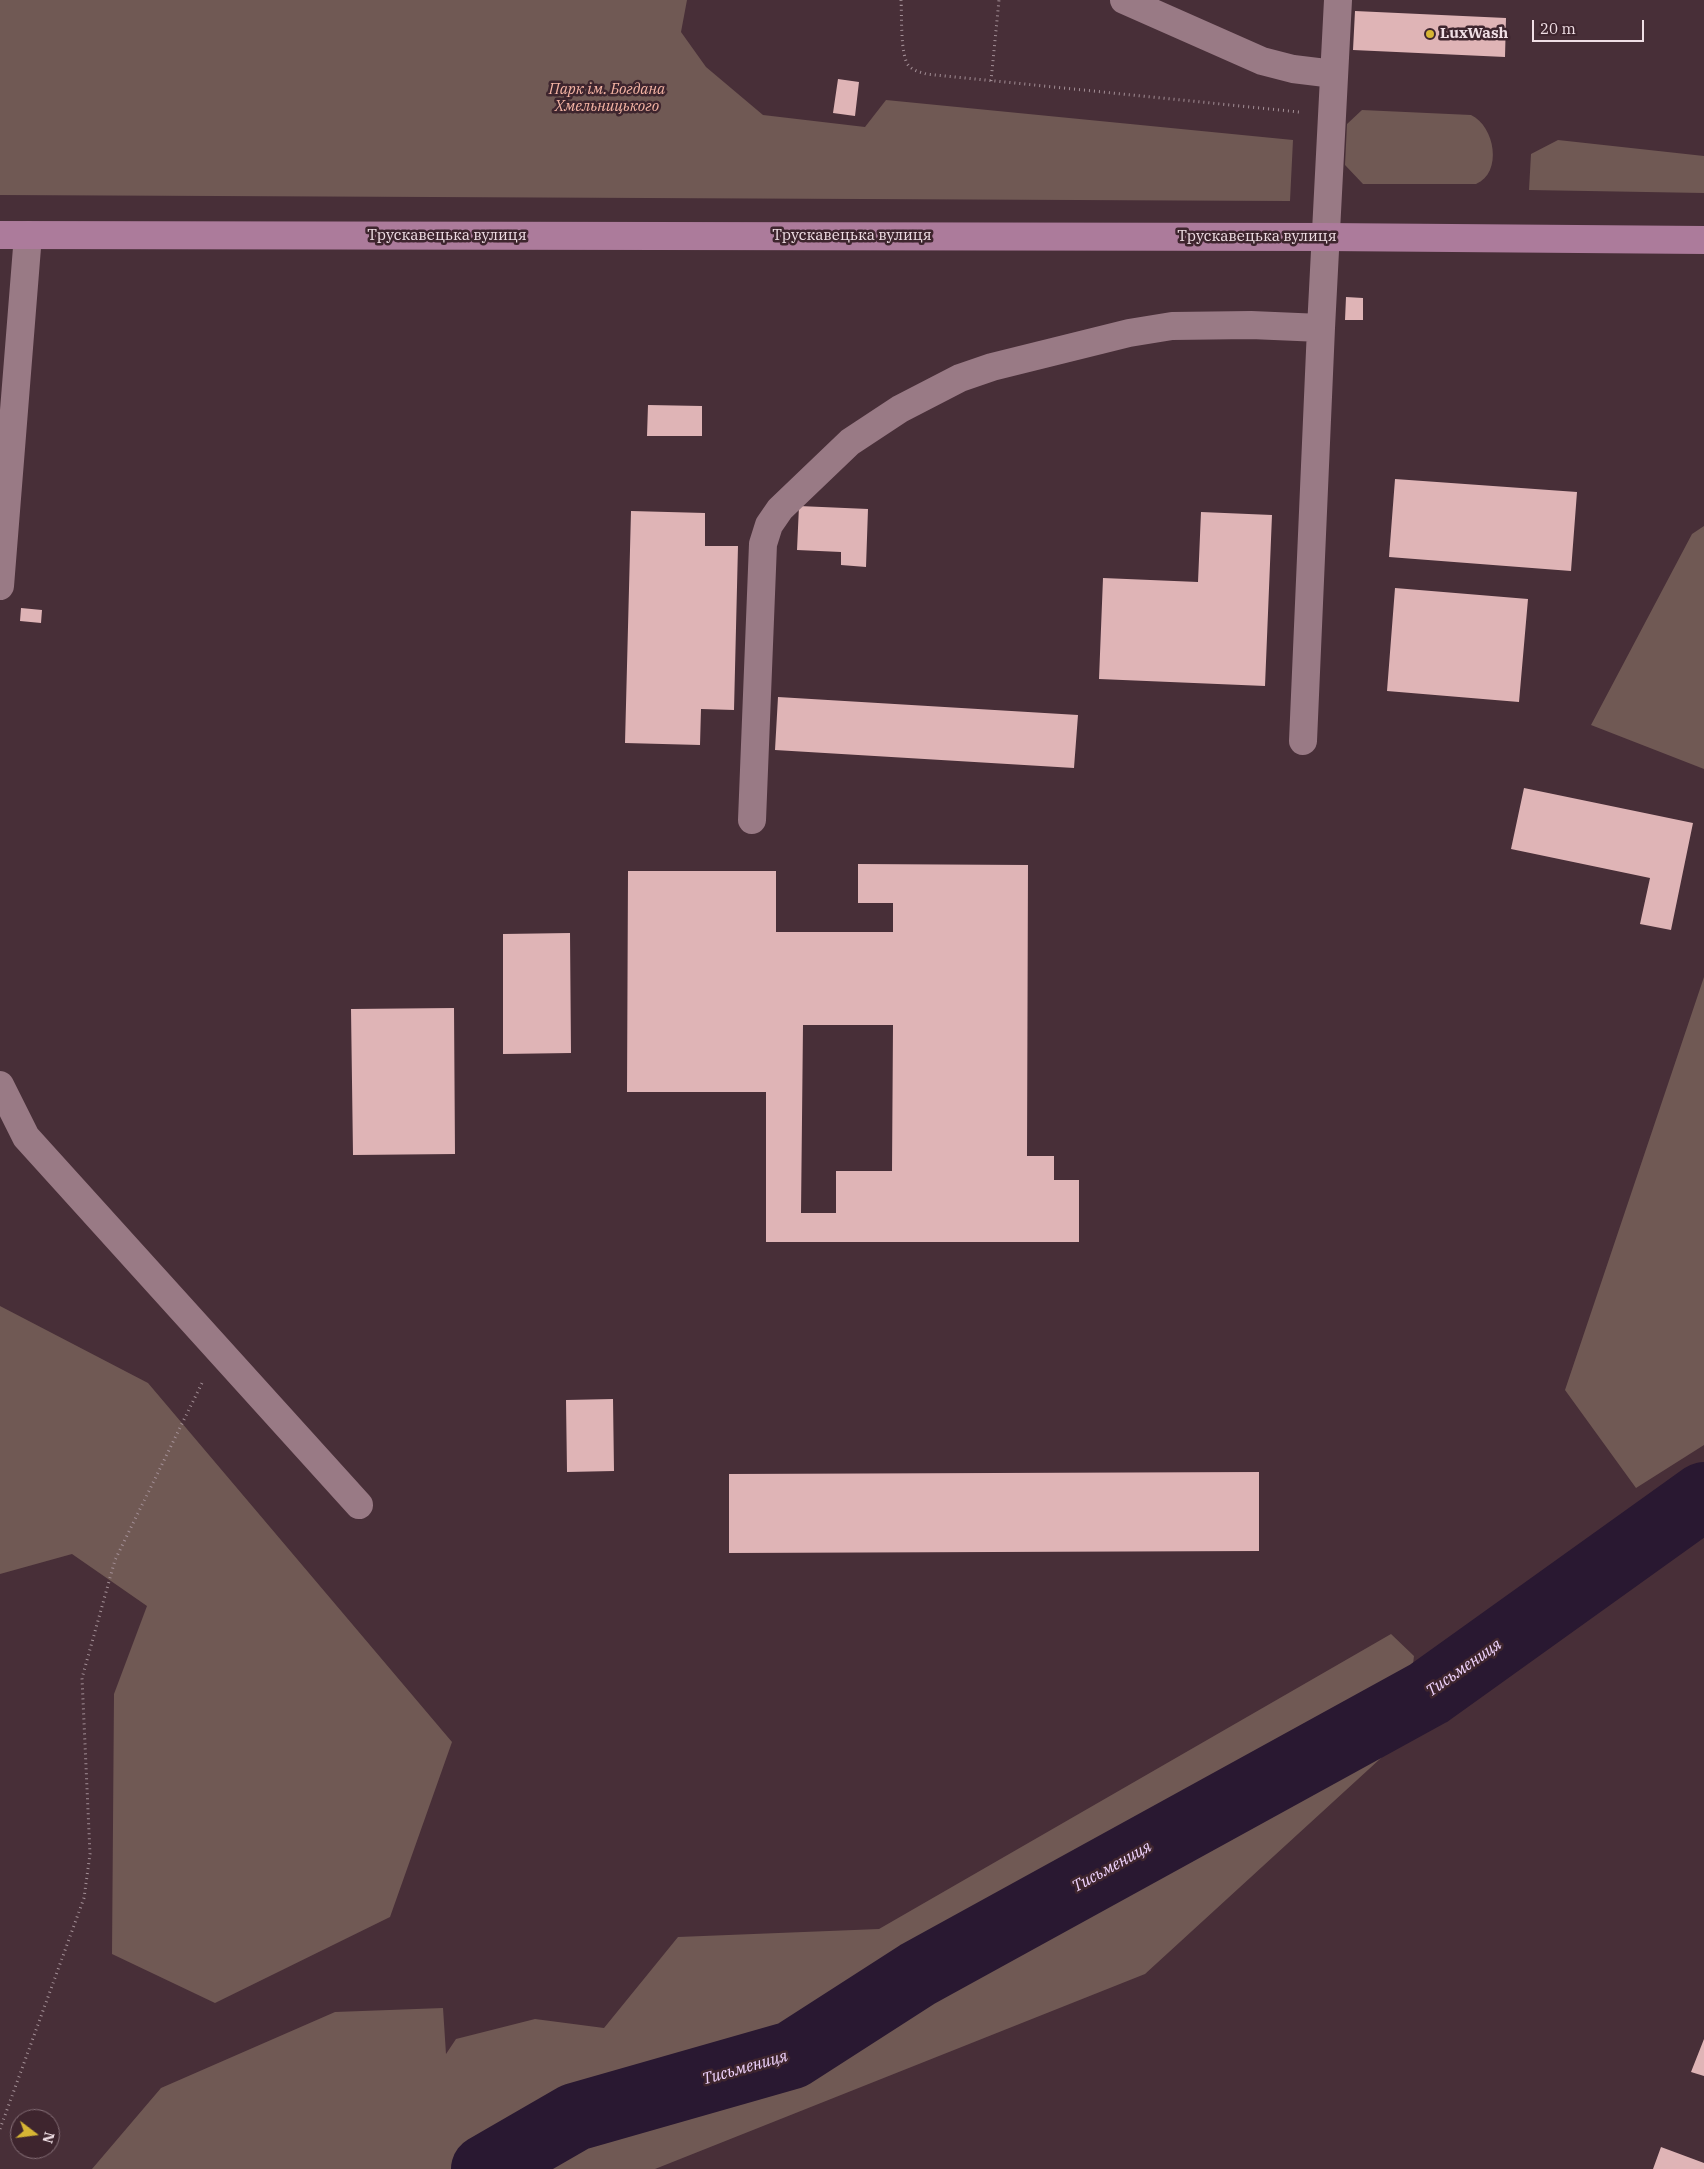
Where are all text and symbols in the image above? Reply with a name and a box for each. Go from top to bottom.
scale bar [1534,10,1646,42]
text: 20 m [1540,19,1576,38]
place label: LuxWash [1440,25,1508,43]
marker: LuxWash [1424,28,1436,40]
park label: Парк ім. Богдана Хмельницького [549,81,665,116]
street label: Трускавецька вулиця [367,227,527,245]
street label: Трускавецька вулиця [772,227,932,245]
street label: Трускавецька вулиця [1177,228,1337,246]
water label: Тисьмениця [1423,1635,1505,1701]
water label: Тисьмениця [1069,1837,1155,1897]
water label: Тисьмениця [700,2047,790,2089]
north arrow [10,2109,60,2159]
text: N [38,2130,59,2145]

